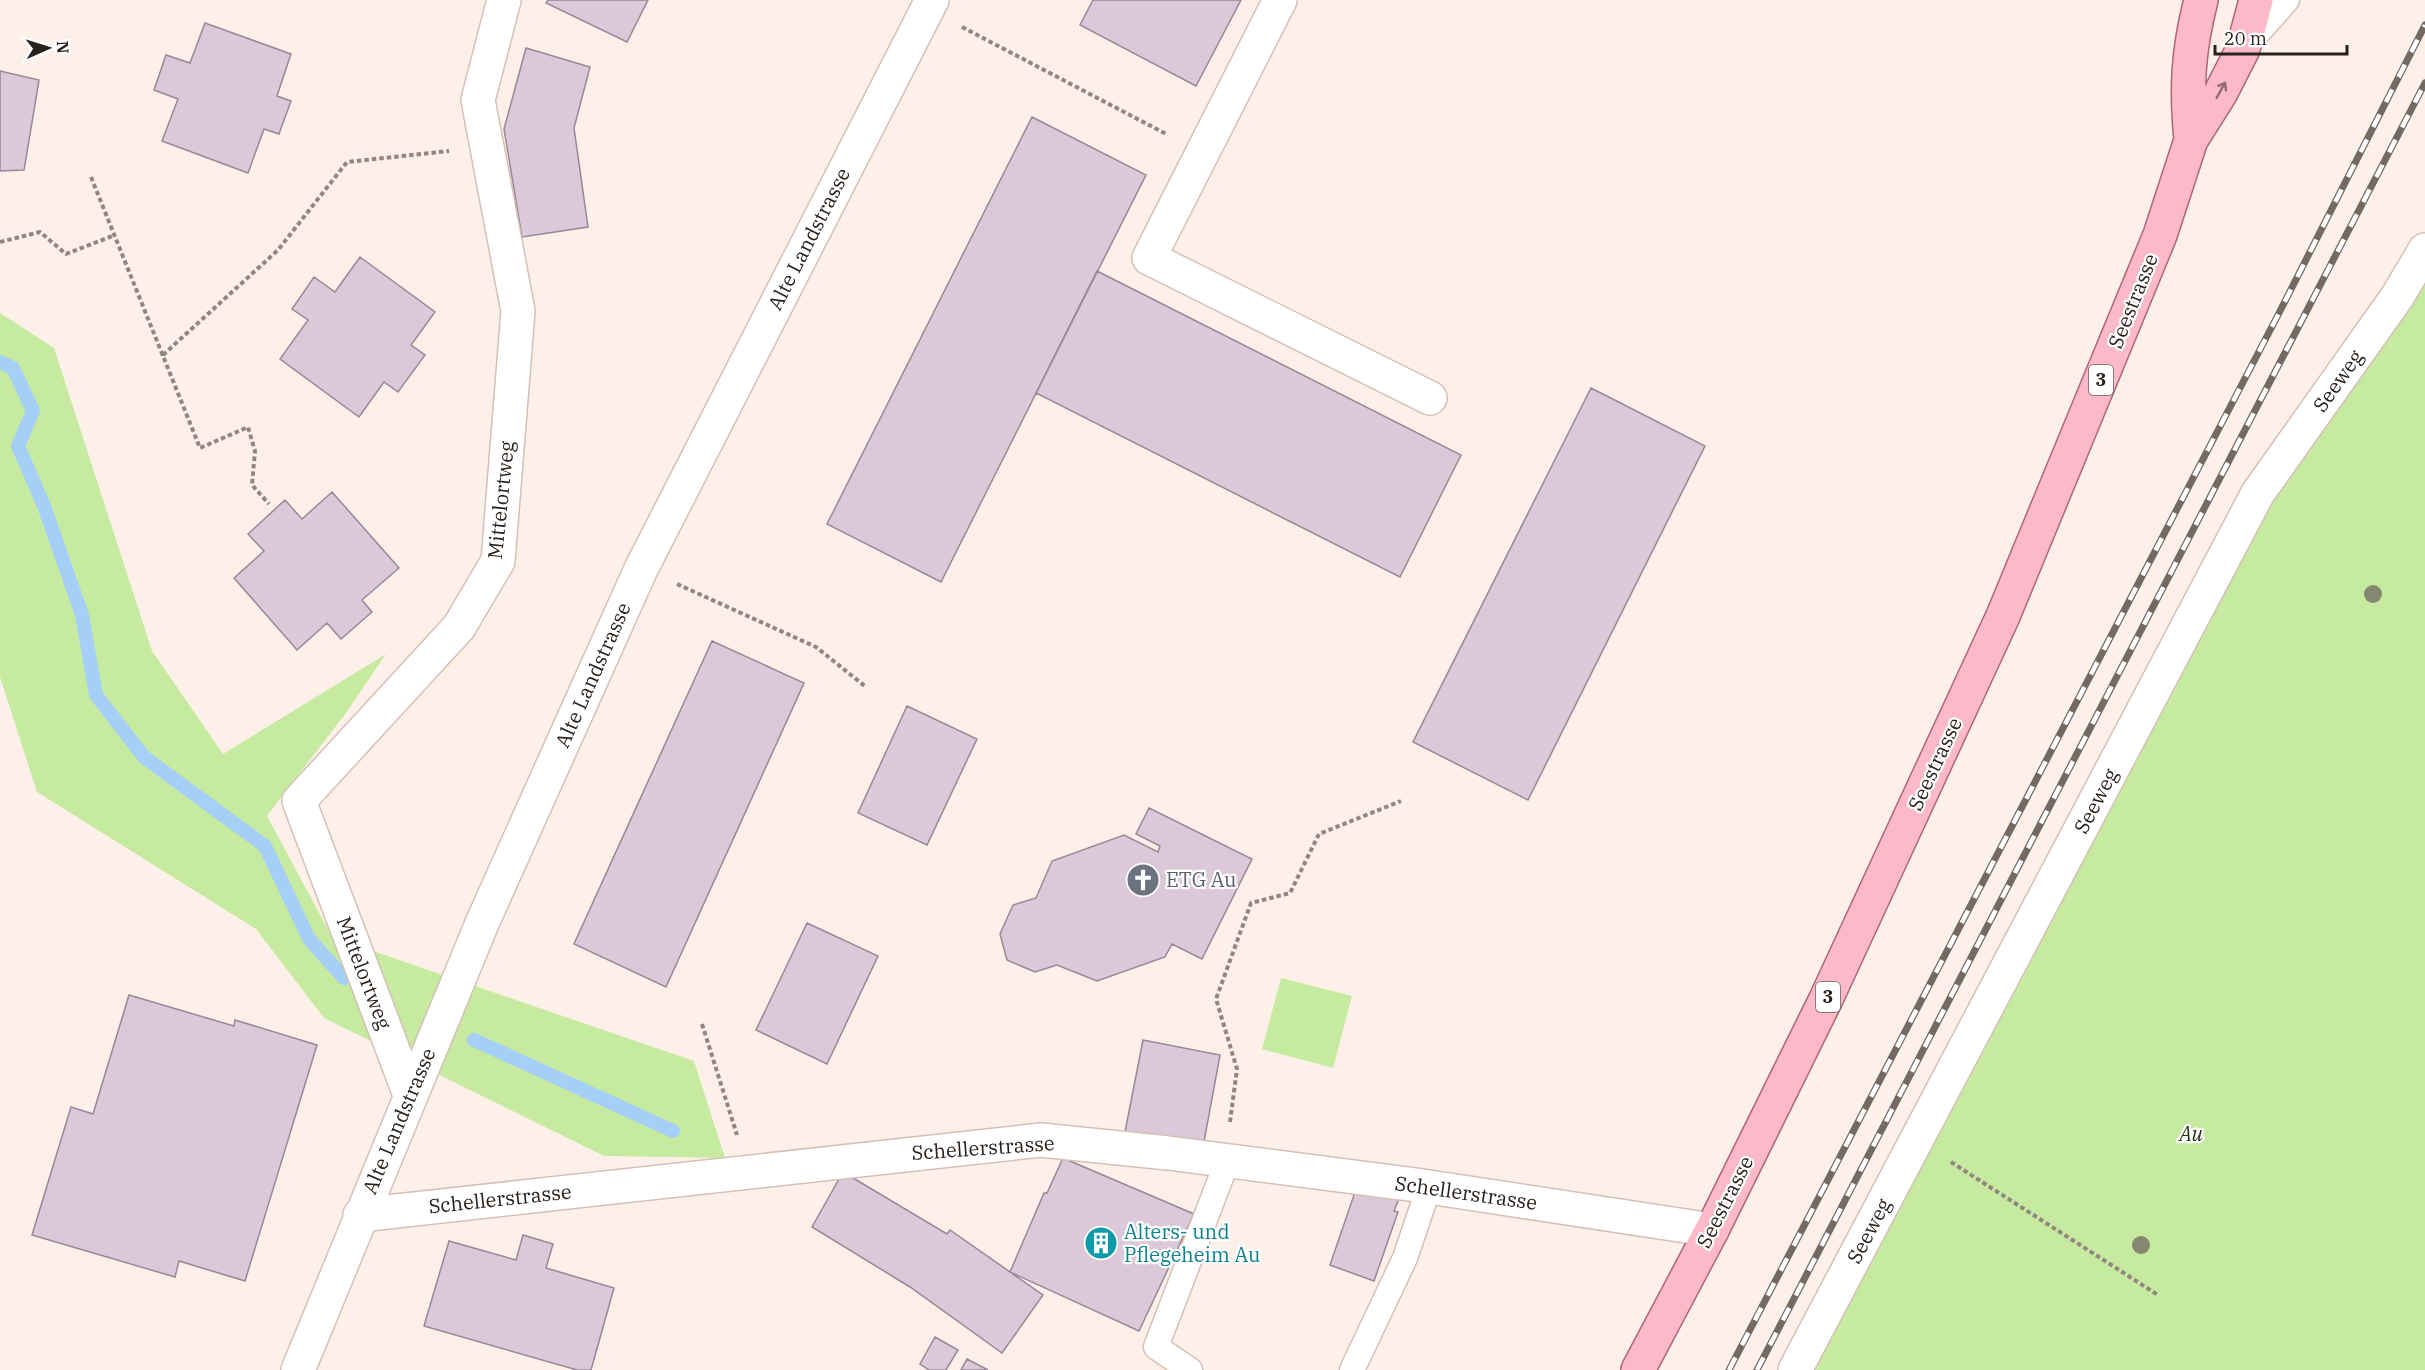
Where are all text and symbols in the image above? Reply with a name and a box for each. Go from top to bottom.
north arrow [18,18,78,78]
scale bar [2215,18,2347,56]
text: 20 m [2224,27,2267,50]
text: N [53,40,73,54]
one-way arrow [2215,82,2227,99]
street label: Alte Landstrasse [761,163,856,315]
street label: Seestrasse [2101,249,2164,352]
street label: Seeweg [2306,344,2369,417]
road number: 3 [2089,365,2113,395]
street label: Mittelortweg [481,439,520,560]
street label: Alte Landstrasse [548,598,637,752]
street label: Seestrasse [1901,713,1968,815]
street label: Seeweg [2067,763,2124,838]
church icon: ETG Au [1125,862,1161,898]
place label: ETG Au [1166,866,1236,893]
street label: Mittelortweg [331,913,398,1033]
road number: 3 [1816,982,1840,1012]
street label: Alte Landstrasse [356,1044,441,1198]
park label: Au [2177,1120,2204,1147]
street label: Schellerstrasse [910,1129,1055,1166]
street label: Seestrasse [1690,1151,1759,1252]
street label: Schellerstrasse [1393,1169,1539,1216]
street label: Schellerstrasse [427,1178,573,1219]
street label: Seeweg [1840,1193,1897,1268]
place label: Alters- und Pflegeheim Au [1124,1218,1260,1268]
building icon: Alters- und Pflegeheim Au [1083,1225,1119,1261]

